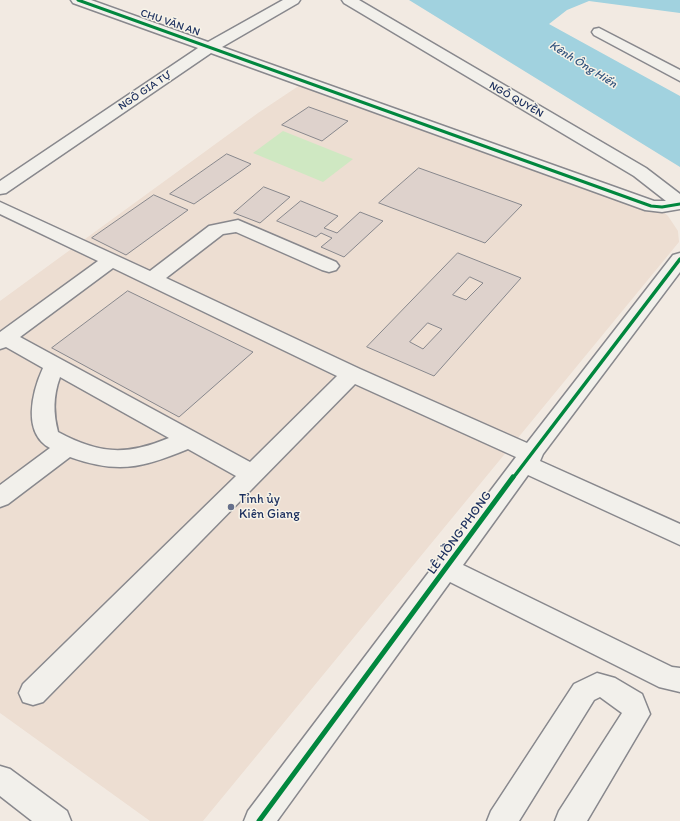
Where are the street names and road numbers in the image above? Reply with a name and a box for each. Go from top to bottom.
street label: CHU VĂN AN [139,7,201,39]
street label: NGÔ GIA TỰ [116,69,174,113]
street label: NGÔ QUYỀN [487,79,545,121]
street label: LÊ HỒNG PHONG [424,488,496,578]

